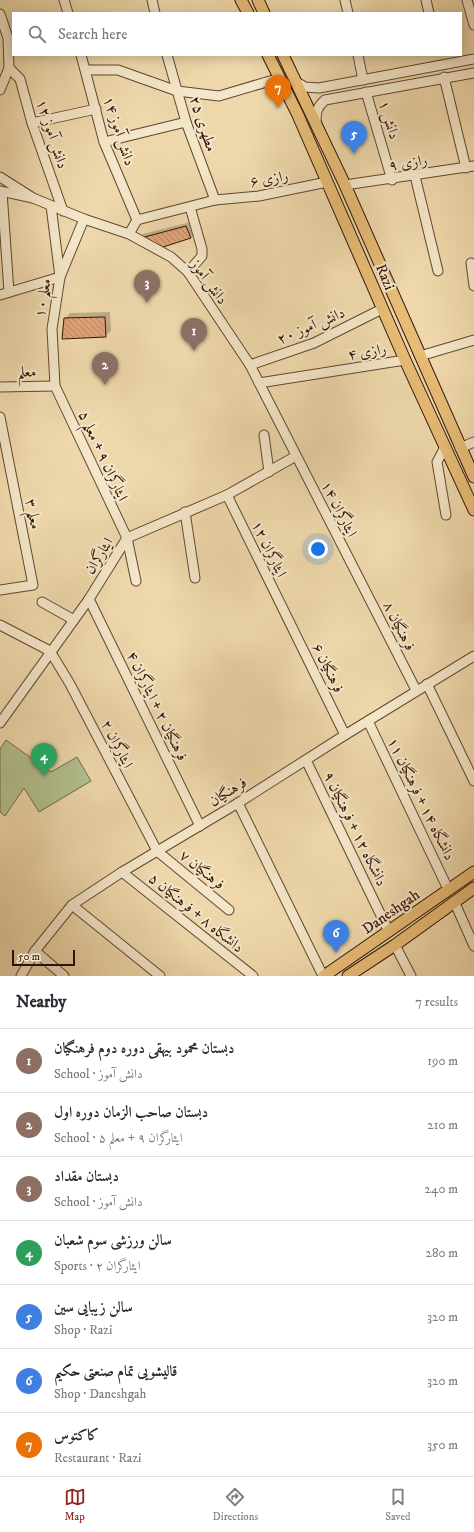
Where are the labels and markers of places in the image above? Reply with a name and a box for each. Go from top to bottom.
pin: 7 [265,75,291,108]
pin: 5 [341,121,367,154]
pin: 3 [134,270,160,303]
pin: 1 [181,318,207,351]
pin: 2 [92,352,118,385]
pin: 4 [31,743,57,776]
pin: 6 [323,920,349,953]

